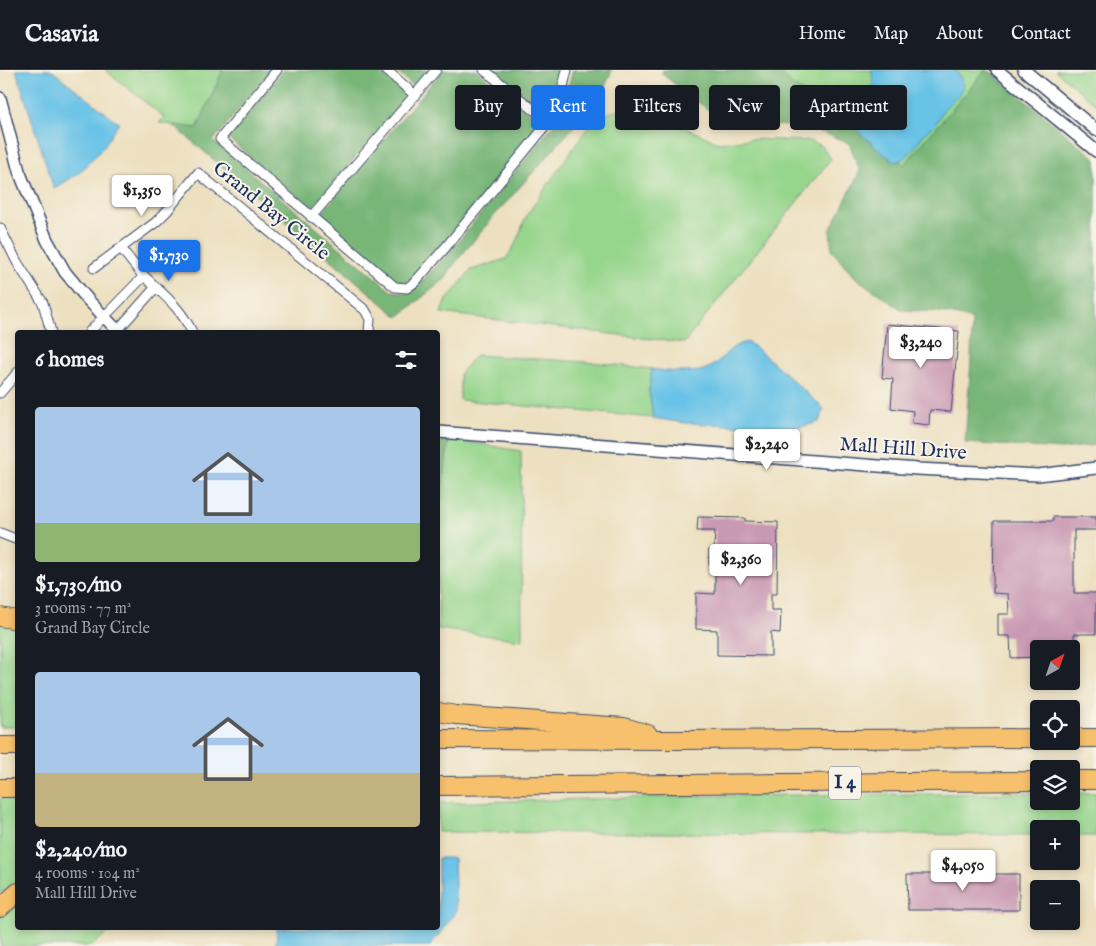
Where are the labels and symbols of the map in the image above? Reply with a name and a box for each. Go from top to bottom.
street label: Grand Bay Circle [207,156,335,266]
pin: $1,350 [101,174,183,217]
pin: $1,730 [128,240,210,282]
pin: $3,240 [880,326,962,369]
pin: $2,240 [726,428,808,471]
street label: Mall Hill Drive [839,432,967,466]
pin: $2,360 [700,544,782,586]
north arrow [1030,640,1080,690]
road number: I 4 [829,766,861,800]
pin: $4,050 [922,850,1004,892]

